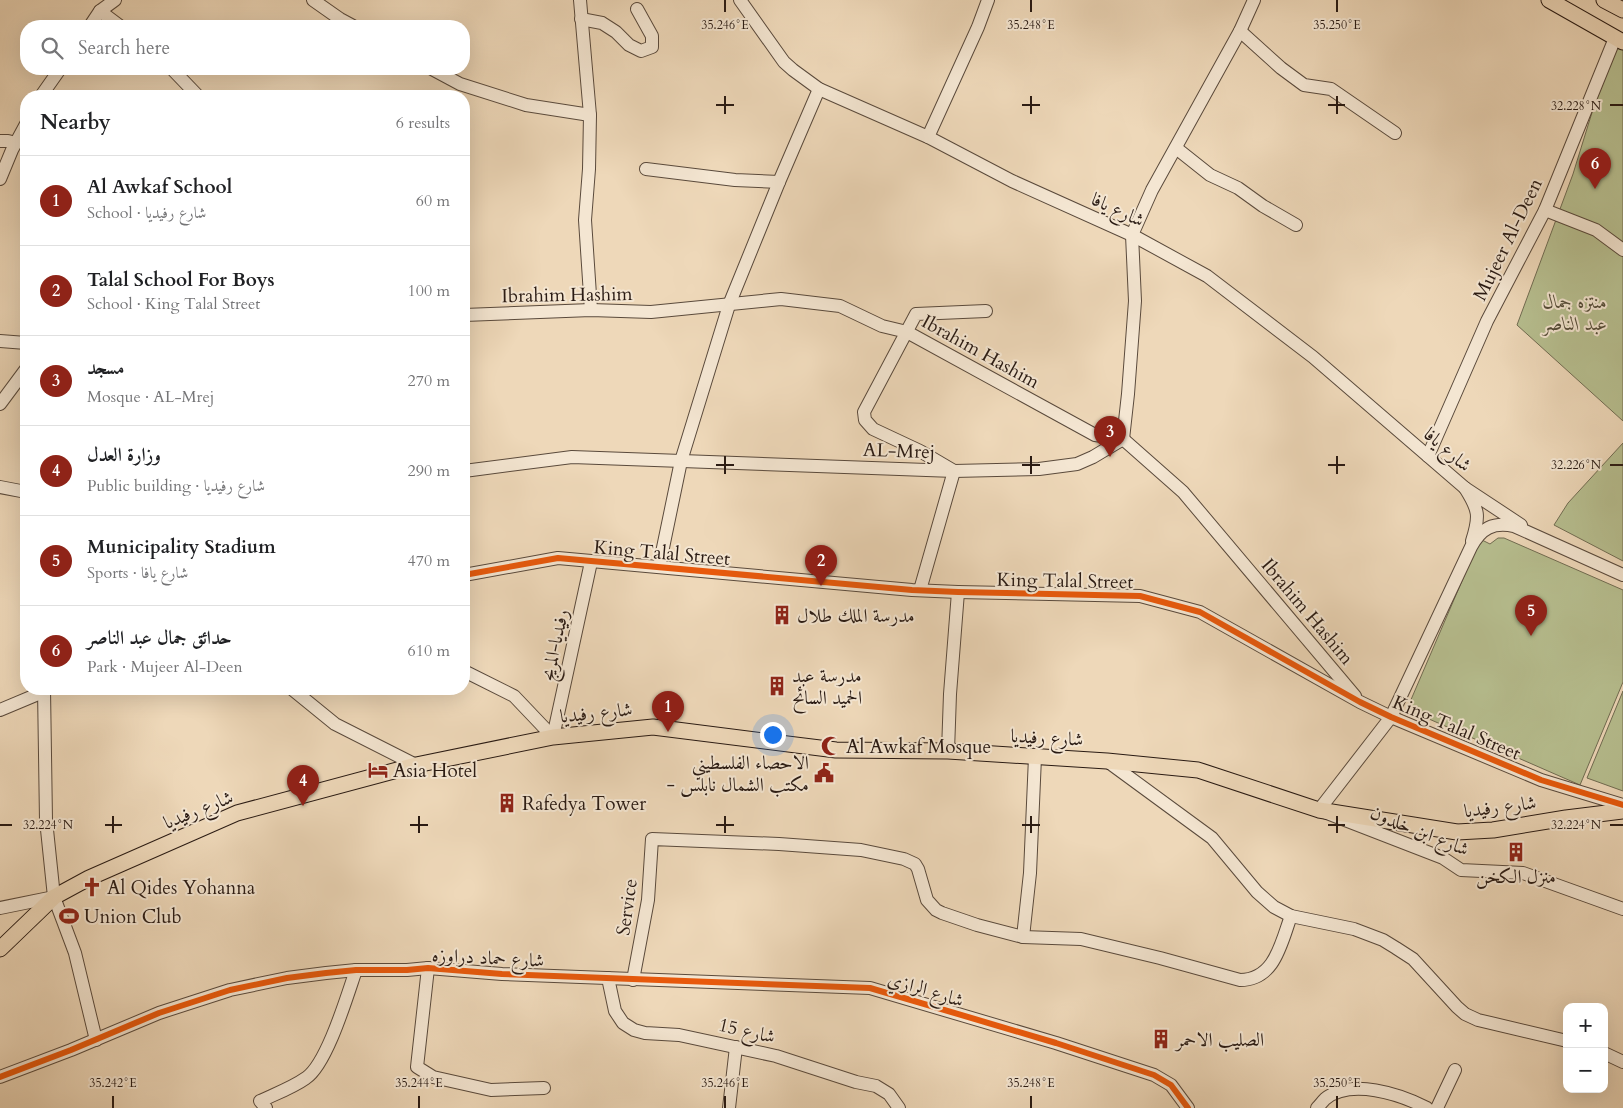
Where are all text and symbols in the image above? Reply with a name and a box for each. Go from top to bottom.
text: 35.246°E [701,17,749,33]
text: 35.248°E [1007,17,1055,33]
text: 35.250°E [1313,17,1361,33]
search box [20,20,470,75]
icon: search [38,34,66,62]
text: Search here [78,35,170,61]
text: 32.228°N [1551,98,1602,114]
text: Nearby [40,108,111,137]
text: 6 results [396,112,450,134]
pin: 6 [1579,148,1611,189]
text: Al Awkaf School [87,174,232,200]
street label: Mujeer Al-Deen [1467,174,1549,305]
street label: شارع يافا [1086,186,1148,235]
text: 1 [52,190,60,212]
text: 60 m [416,190,450,212]
text: School · شارع رفيديا [87,202,206,224]
text: Talal School For Boys [87,267,274,293]
text: 2 [52,280,60,302]
text: 100 m [408,280,450,302]
street label: Ibrahim Hashim [501,281,634,309]
park label: منتزه جمال عبد الناصر [1541,289,1608,337]
text: School · King Talal Street [87,293,260,315]
street label: Ibrahim Hashim [917,309,1045,395]
text: مسجد [87,355,124,381]
text: 3 [52,370,60,392]
text: 270 m [408,370,450,392]
text: Mosque · AL-Mrej [87,386,214,408]
pin: 3 [1094,416,1126,457]
street label: شارع يافا [1416,422,1477,479]
street label: AL-Mrej [862,437,936,465]
text: وزارة العدل [87,442,161,468]
text: 32.226°N [1551,457,1602,473]
text: 4 [52,460,60,482]
text: 290 m [408,460,450,482]
text: Public building · شارع رفيديا [87,475,265,497]
text: Municipality Stadium [87,534,276,560]
street label: King Talal Street [593,534,731,572]
pin: 2 [805,545,837,586]
text: 5 [52,550,60,572]
text: 470 m [408,550,450,572]
street label: Ibrahim Hashim [1255,553,1360,671]
text: Sports · شارع يافا [87,562,188,584]
street label: King Talal Street [996,567,1134,595]
pin: 5 [1515,595,1547,636]
place label: مدرسة الملك طلال [797,603,915,629]
building icon: مدرسة الملك طلال [771,604,793,626]
street label: رفيديا-المريج [535,607,578,684]
text: حدائق جمال عبد الناصر [87,625,231,651]
text: 6 [52,640,60,662]
text: 610 m [408,640,450,662]
text: Park · Mujeer Al-Deen [87,656,243,678]
place label: مدرسة عبد الحميد السائح [792,663,862,714]
building icon: مدرسة عبد الحميد السائح [766,675,788,697]
street label: King Talal Street [1389,689,1525,767]
pin: 1 [652,691,684,732]
street label: شارع رفيديا [559,696,634,732]
your location [760,722,786,748]
street label: شارع رفيديا [1010,723,1084,755]
place label: Al Awkaf Mosque [846,734,991,760]
mosque icon: Al Awkaf Mosque [820,735,842,757]
place label: الاحصاء الفلسطيني - مكتب الشمال نابلس [667,750,809,798]
place label: Asia Hotel [393,758,477,784]
hotel icon: Asia Hotel [367,759,389,781]
public building icon: الاحصاء الفلسطيني - مكتب الشمال نابلس [813,762,835,784]
pin: 4 [287,765,319,806]
street label: شارع رفيديا [160,784,238,837]
street label: شارع رفيديا [1462,790,1538,826]
place label: Rafedya Tower [522,791,646,817]
building icon: Rafedya Tower [496,792,518,814]
street label: شارع ابن خلدون [1366,799,1473,864]
text: 32.224°N [23,817,74,833]
text: 32.224°N [1551,817,1602,833]
building icon: منزل الكخن [1505,841,1527,863]
place label: منزل الكخن [1476,864,1556,890]
place label: Al Qides Yohanna [107,875,255,901]
church icon: Al Qides Yohanna [81,876,103,898]
street label: Service [610,877,644,937]
place label: Union Club [84,904,182,930]
sports icon: Union Club [58,905,80,927]
street label: شارع حماد دراوزه [431,942,545,976]
street label: شارع الرازي [884,966,967,1016]
map controls [1563,1003,1608,1093]
button: + [1563,1003,1608,1048]
street label: شارع 15 [715,1012,778,1052]
place label: الصليب الاحمر [1174,1027,1264,1053]
building icon: الصليب الاحمر [1150,1028,1172,1050]
button: − [1563,1048,1608,1093]
text: 35.242°E [89,1075,137,1091]
text: 35.244°E [395,1075,443,1091]
text: 35.246°E [701,1075,749,1091]
text: 35.248°E [1007,1075,1055,1091]
text: 35.250°E [1313,1075,1361,1091]

